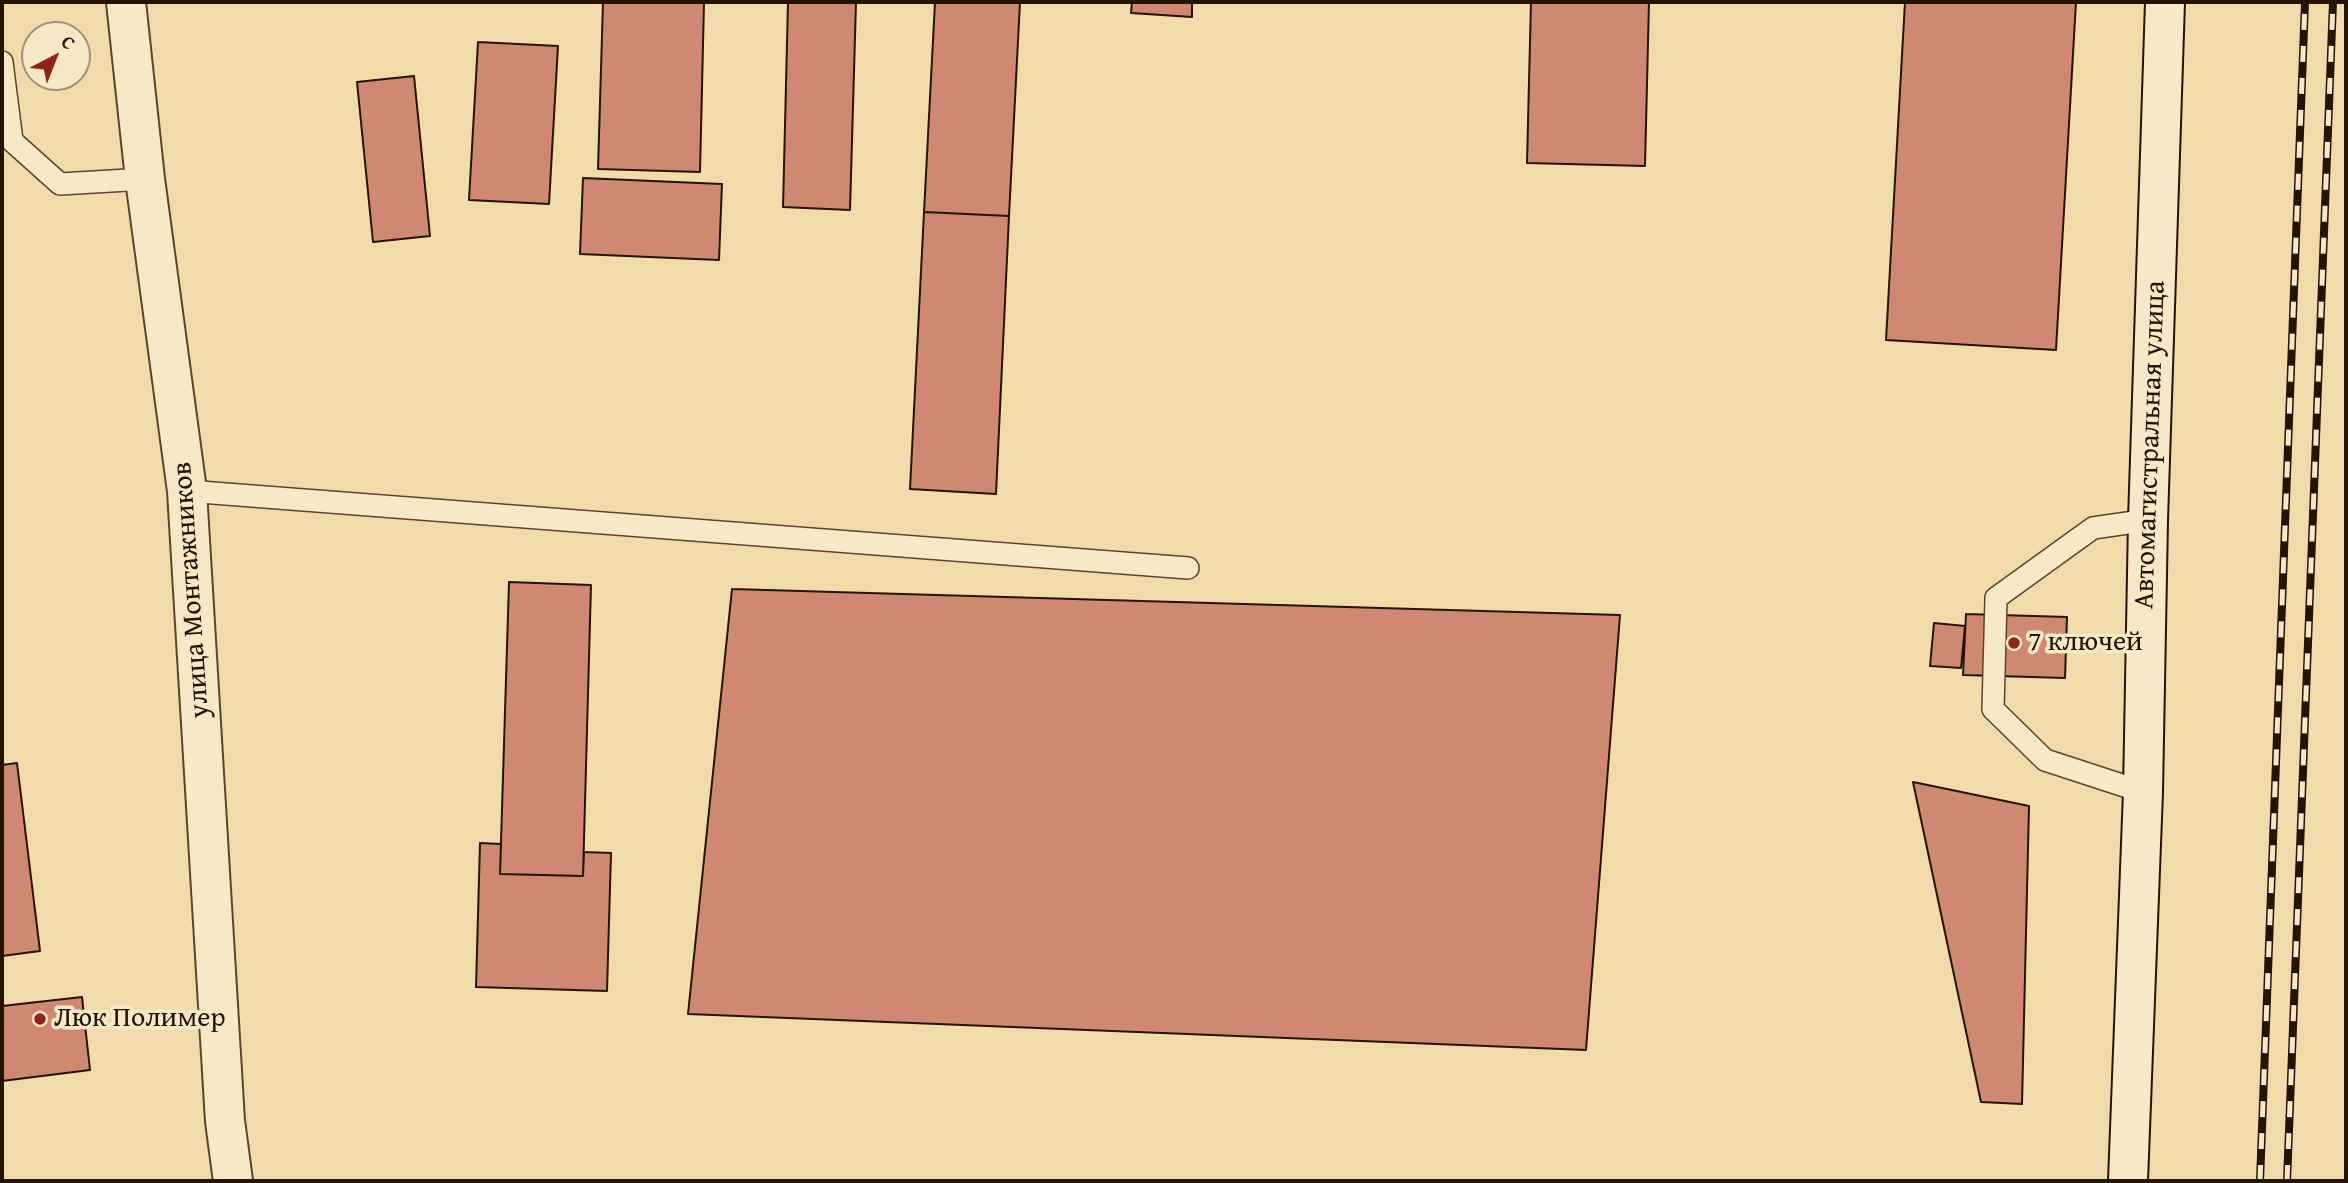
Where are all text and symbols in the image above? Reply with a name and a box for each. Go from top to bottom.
north arrow [21,21,91,91]
text: С [55,28,82,56]
street label: Автомагистральная улица [2128,280,2174,610]
street label: улица Монтажников [166,461,218,719]
place label: 7 ключей [2028,626,2143,660]
marker: 7 ключей [2006,635,2022,651]
place label: Люк Полимер [54,1002,226,1036]
marker: Люк Полимер [32,1011,48,1027]

